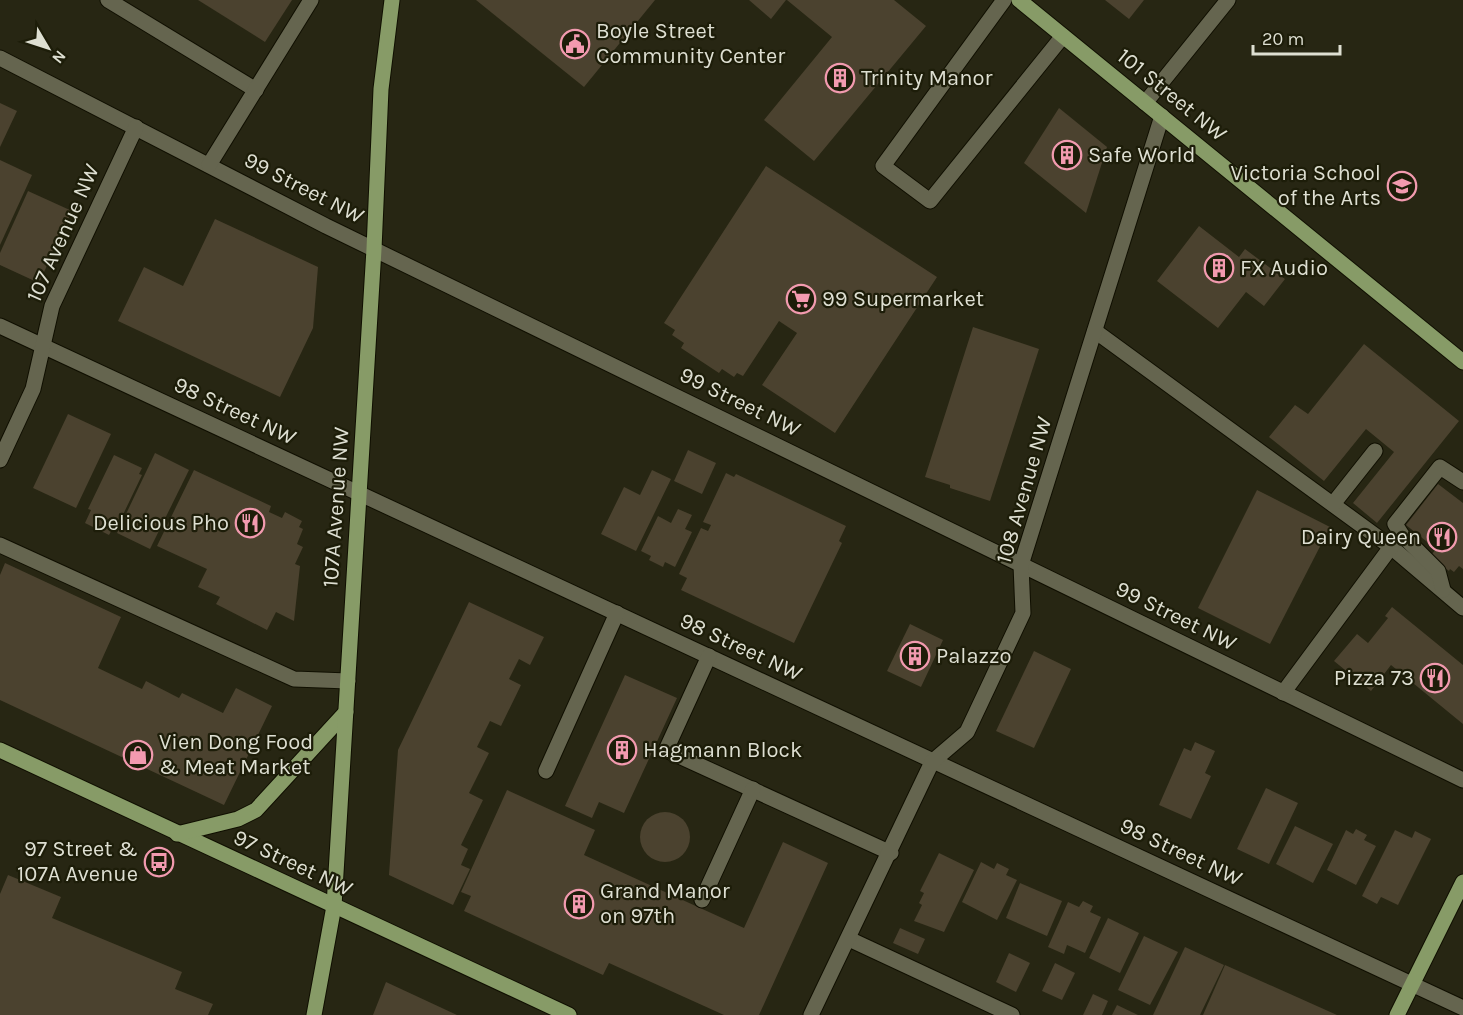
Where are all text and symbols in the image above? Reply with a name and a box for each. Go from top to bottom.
north arrow [18,18,78,78]
place label: Boyle Street Community Center [596,18,785,69]
scale bar [1253,18,1340,56]
public building icon: Boyle Street Community Center [559,28,591,60]
text: 20 m [1262,28,1304,50]
street label: 101 Street NW [1112,43,1232,147]
text: N [48,47,70,68]
building icon: Trinity Manor [824,62,856,94]
place label: Trinity Manor [861,65,993,91]
building icon: Safe World [1051,139,1083,171]
place label: Safe World [1088,142,1196,168]
street label: 99 Street NW [240,147,369,229]
street label: 107 Avenue NW [21,160,105,306]
place label: Victoria School of the Arts [1230,160,1381,211]
school or university icon: Victoria School of the Arts [1386,170,1418,202]
building icon: FX Audio [1203,252,1235,284]
place label: FX Audio [1240,255,1328,281]
supermarket icon: 99 Supermarket [785,283,817,315]
place label: 99 Supermarket [822,286,984,312]
street label: 99 Street NW [675,362,805,443]
street label: 98 Street NW [170,371,301,451]
street label: 108 Avenue NW [991,413,1057,566]
street label: 107A Avenue NW [317,426,355,588]
restaurant icon: Delicious Pho [234,507,266,539]
place label: Delicious Pho [93,510,229,536]
restaurant icon: Dairy Queen [1426,521,1458,553]
place label: Dairy Queen [1301,524,1421,550]
street label: 99 Street NW [1111,576,1241,657]
street label: 98 Street NW [676,607,807,687]
building icon: Palazzo [899,640,931,672]
place label: Palazzo [936,643,1011,669]
restaurant icon: Pizza 73 [1419,662,1451,694]
place label: Pizza 73 [1334,665,1414,691]
place label: Vien Dong Food & Meat Market [159,729,313,780]
building icon: Hagmann Block [606,734,638,766]
place label: Hagmann Block [643,737,802,763]
shop icon: Vien Dong Food & Meat Market [122,739,154,771]
street label: 98 Street NW [1116,812,1247,892]
street label: 97 Street NW [229,824,357,902]
place label: 97 Street & 107A Avenue [17,836,138,887]
bus stop icon: 97 Street & 107A Avenue [143,846,175,878]
place label: Grand Manor on 97th [600,878,730,929]
building icon: Grand Manor on 97th [563,888,595,920]

